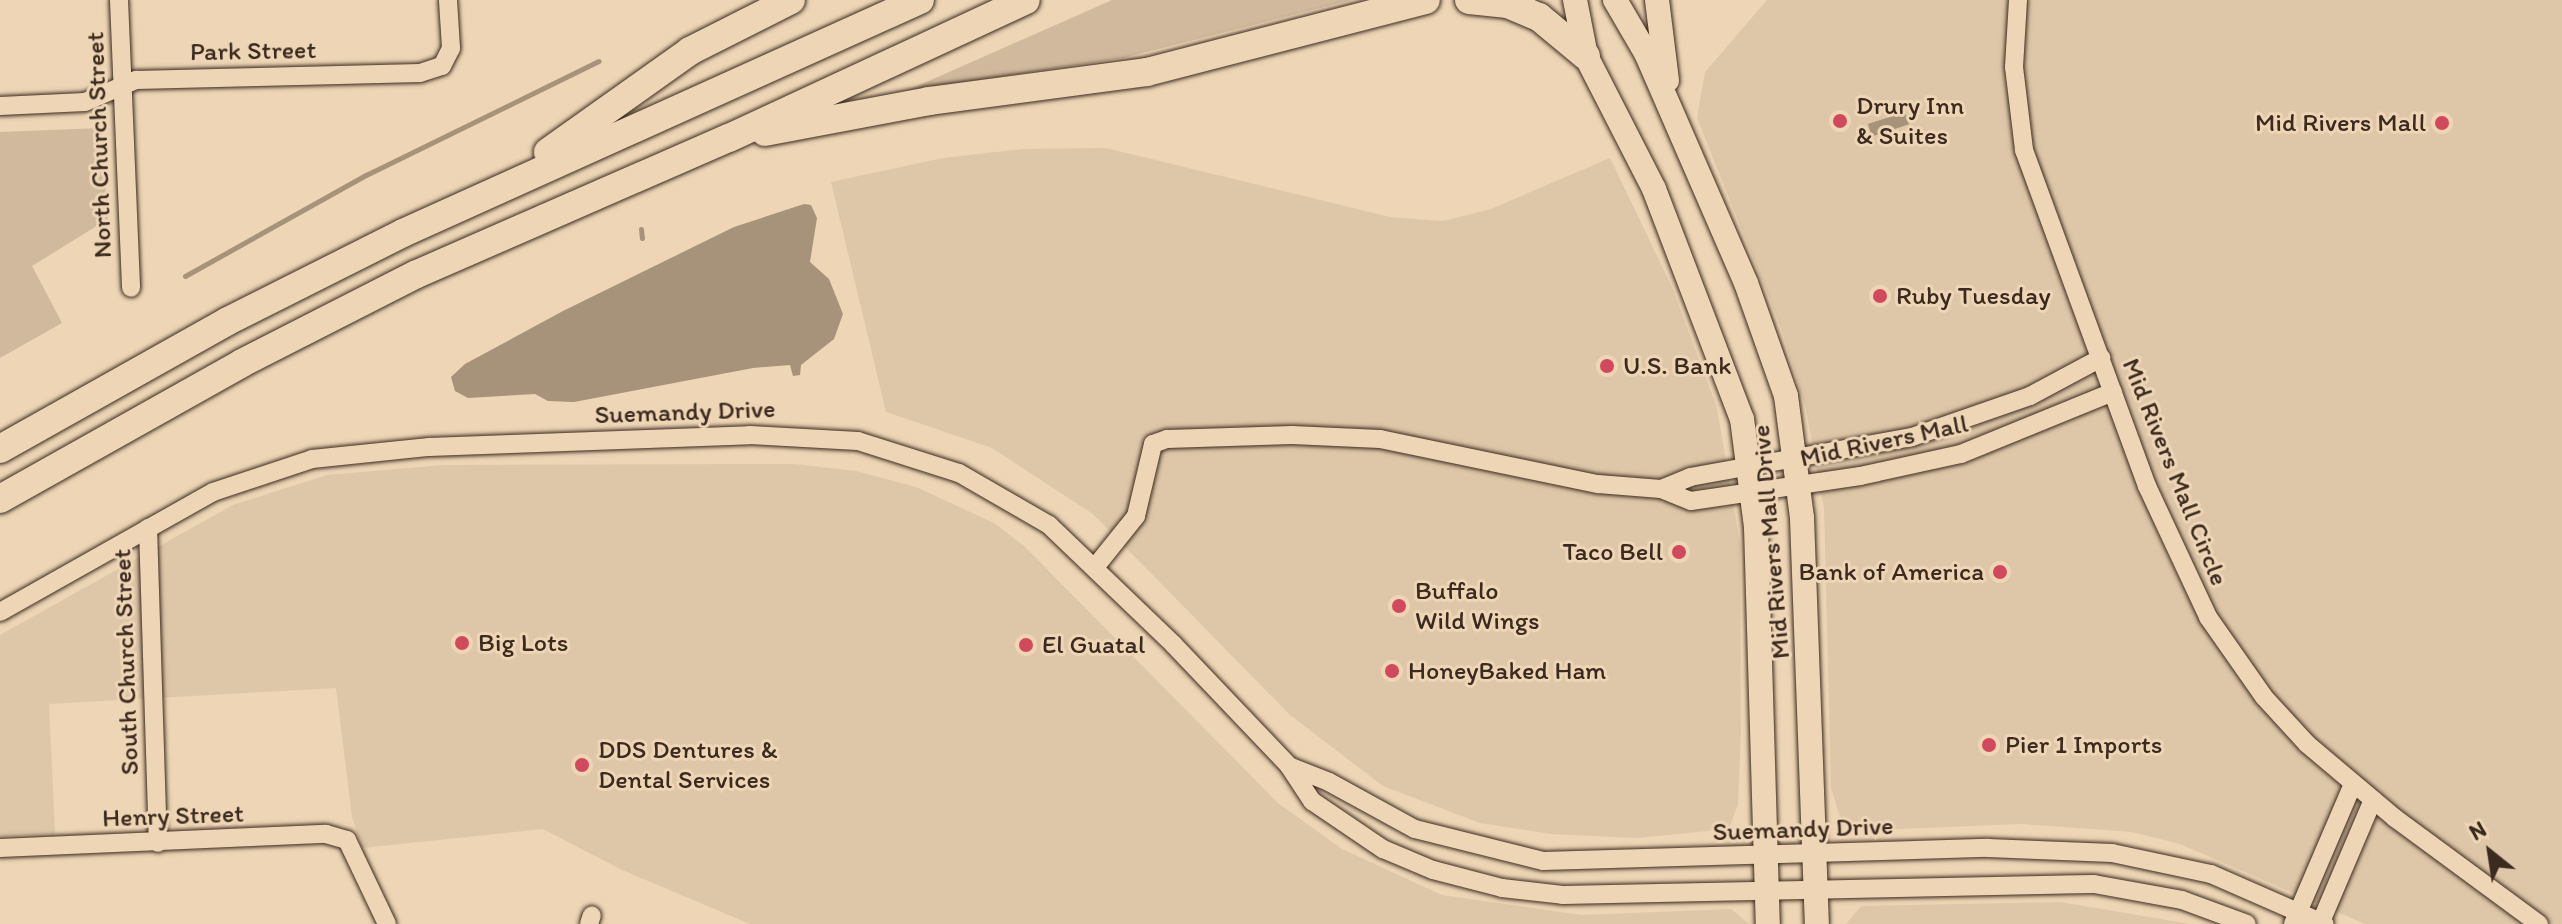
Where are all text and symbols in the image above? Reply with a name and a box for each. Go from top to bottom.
street label: North Church Street [79,31,119,259]
street label: Park Street [190,34,316,68]
place label: Drury Inn & Suites [1856,90,1964,152]
place label: Mid Rivers Mall [2256,107,2426,139]
marker: Drury Inn & Suites [1831,112,1849,130]
marker: Mid Rivers Mall [2433,114,2451,132]
place label: Ruby Tuesday [1896,280,2048,312]
marker: Ruby Tuesday [1871,287,1889,305]
place label: U.S. Bank [1623,350,1732,382]
street label: Mid Rivers Mall Circle [2115,354,2235,590]
marker: U.S. Bank [1598,357,1616,375]
street label: Suemandy Drive [594,393,776,431]
street label: Mid Rivers Mall [1798,408,1970,474]
street label: Mid Rivers Mall Drive [1745,424,1797,660]
place label: Taco Bell [1562,536,1663,568]
marker: Taco Bell [1670,543,1688,561]
street label: South Church Street [106,548,146,776]
place label: Bank of America [1798,556,1984,588]
marker: Bank of America [1991,563,2009,581]
place label: Buffalo Wild Wings [1415,575,1539,636]
marker: Buffalo Wild Wings [1390,597,1408,615]
place label: Big Lots [478,627,568,659]
place label: El Guatal [1042,629,1145,661]
marker: Big Lots [453,634,471,652]
marker: El Guatal [1017,636,1035,654]
place label: HoneyBaked Ham [1408,655,1608,687]
marker: HoneyBaked Ham [1383,662,1401,680]
place label: Pier 1 Imports [2005,729,2162,761]
place label: DDS Dentures & Dental Services [598,734,777,796]
marker: Pier 1 Imports [1980,736,1998,754]
marker: DDS Dentures & Dental Services [573,756,591,774]
street label: Henry Street [102,798,244,834]
street label: Suemandy Drive [1712,810,1894,848]
north arrow [2450,812,2530,892]
text: N [2465,815,2491,846]

